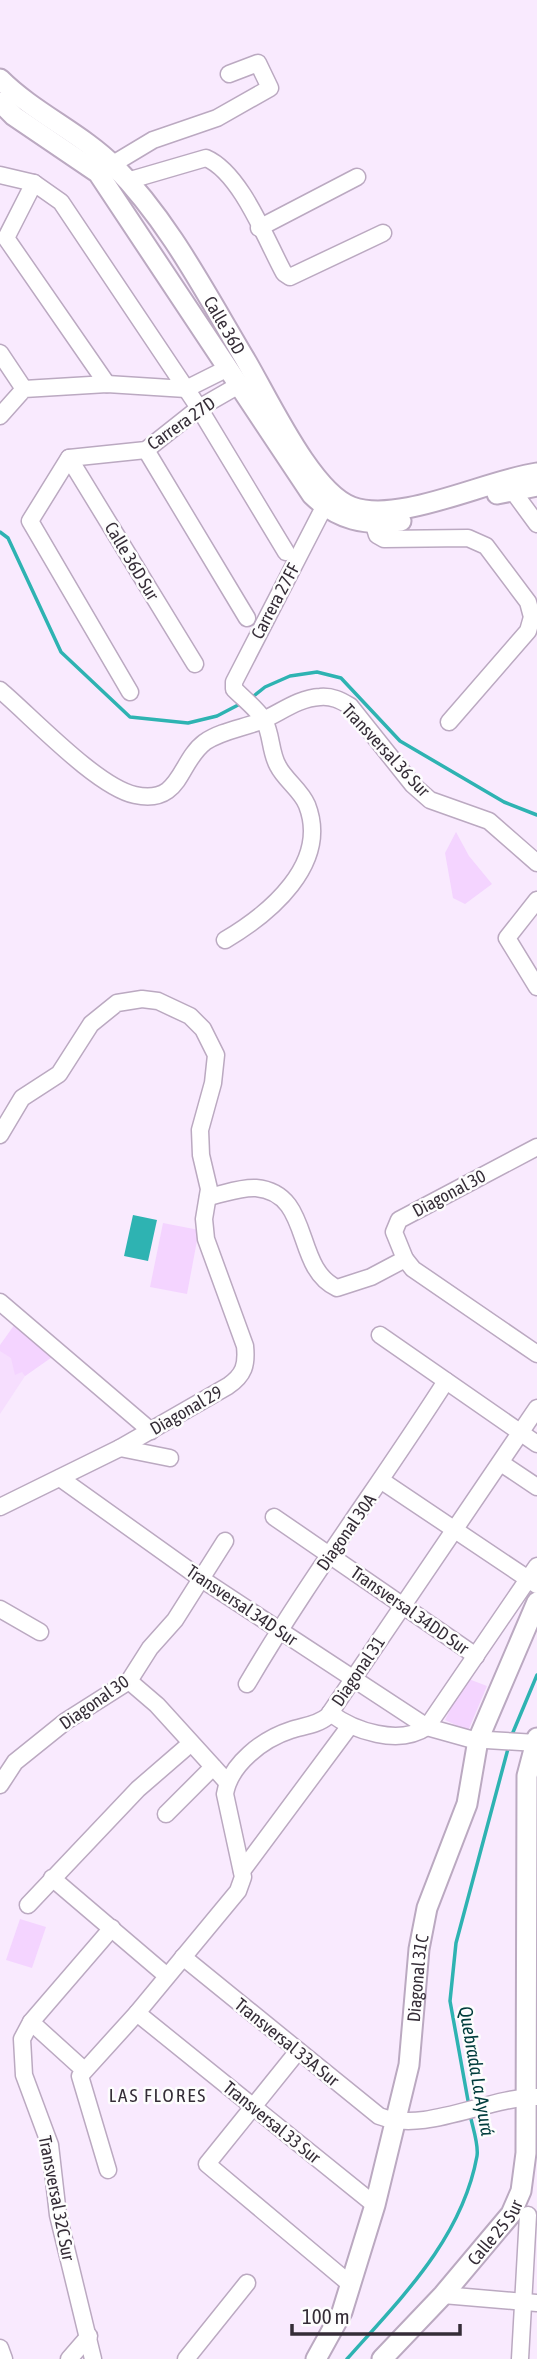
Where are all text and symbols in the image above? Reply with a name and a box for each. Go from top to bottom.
street label: Calle 36D [200,292,250,358]
street label: Carrera 27D [143,392,219,454]
street label: Calle 36D Sur [100,518,164,604]
street label: Carrera 27FF [246,559,304,642]
street label: Transversal 36 Sur [338,699,435,801]
street label: Diagonal 30 [409,1165,489,1221]
street label: Diagonal 29 [146,1381,226,1439]
street label: Diagonal 30A [312,1490,380,1574]
street label: Transversal 34D Sur [183,1560,302,1650]
street label: Transversal 34DD Sur [347,1562,474,1659]
street label: Diagonal 31 [327,1632,389,1710]
street label: Diagonal 30 [55,1671,133,1733]
street label: Diagonal 31C [402,1933,432,2023]
street label: Transversal 33A Sur [231,1994,344,2091]
water label: Quebrada La Ayurá [455,2004,499,2138]
street label: Transversal 33 Sur [219,2076,325,2168]
district label: LAS FLORES [109,2084,207,2106]
street label: Transversal 32C Sur [35,2134,80,2263]
street label: Calle 25 Sur [463,2196,527,2269]
scale bar [292,2292,460,2336]
text: 100 m [302,2304,350,2328]

